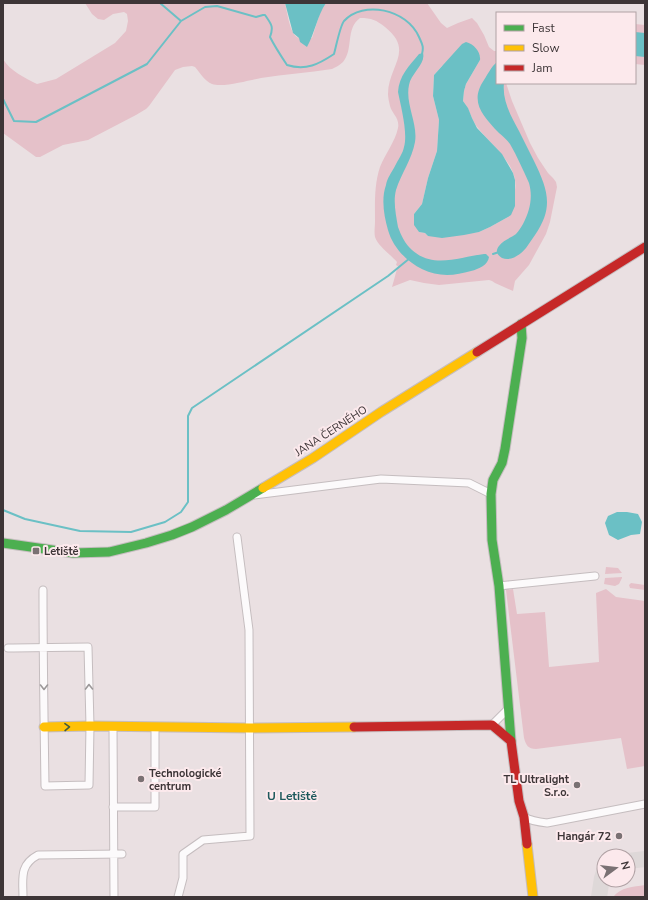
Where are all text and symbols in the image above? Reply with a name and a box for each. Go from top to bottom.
legend [496,12,636,84]
text: Fast [532,20,555,36]
text: Slow [532,40,560,56]
text: Jam [531,60,553,76]
street label: JANA ČERNÉHO [291,401,370,460]
place label: Letiště [44,544,79,559]
marker: Letiště [31,546,41,556]
one-way arrow [40,684,48,690]
one-way arrow [84,684,93,690]
one-way arrow [64,723,70,731]
place label: Technologické centrum [149,766,222,794]
place label: TL Ultralight S.r.o. [503,772,570,800]
marker: Technologické centrum [136,774,146,784]
marker: TL Ultralight S.r.o. [572,780,582,790]
district label: U Letiště [267,788,317,804]
place label: Hangár 72 [557,829,611,844]
marker: Hangár 72 [614,831,624,841]
north arrow [596,848,636,888]
text: N [617,860,633,871]

